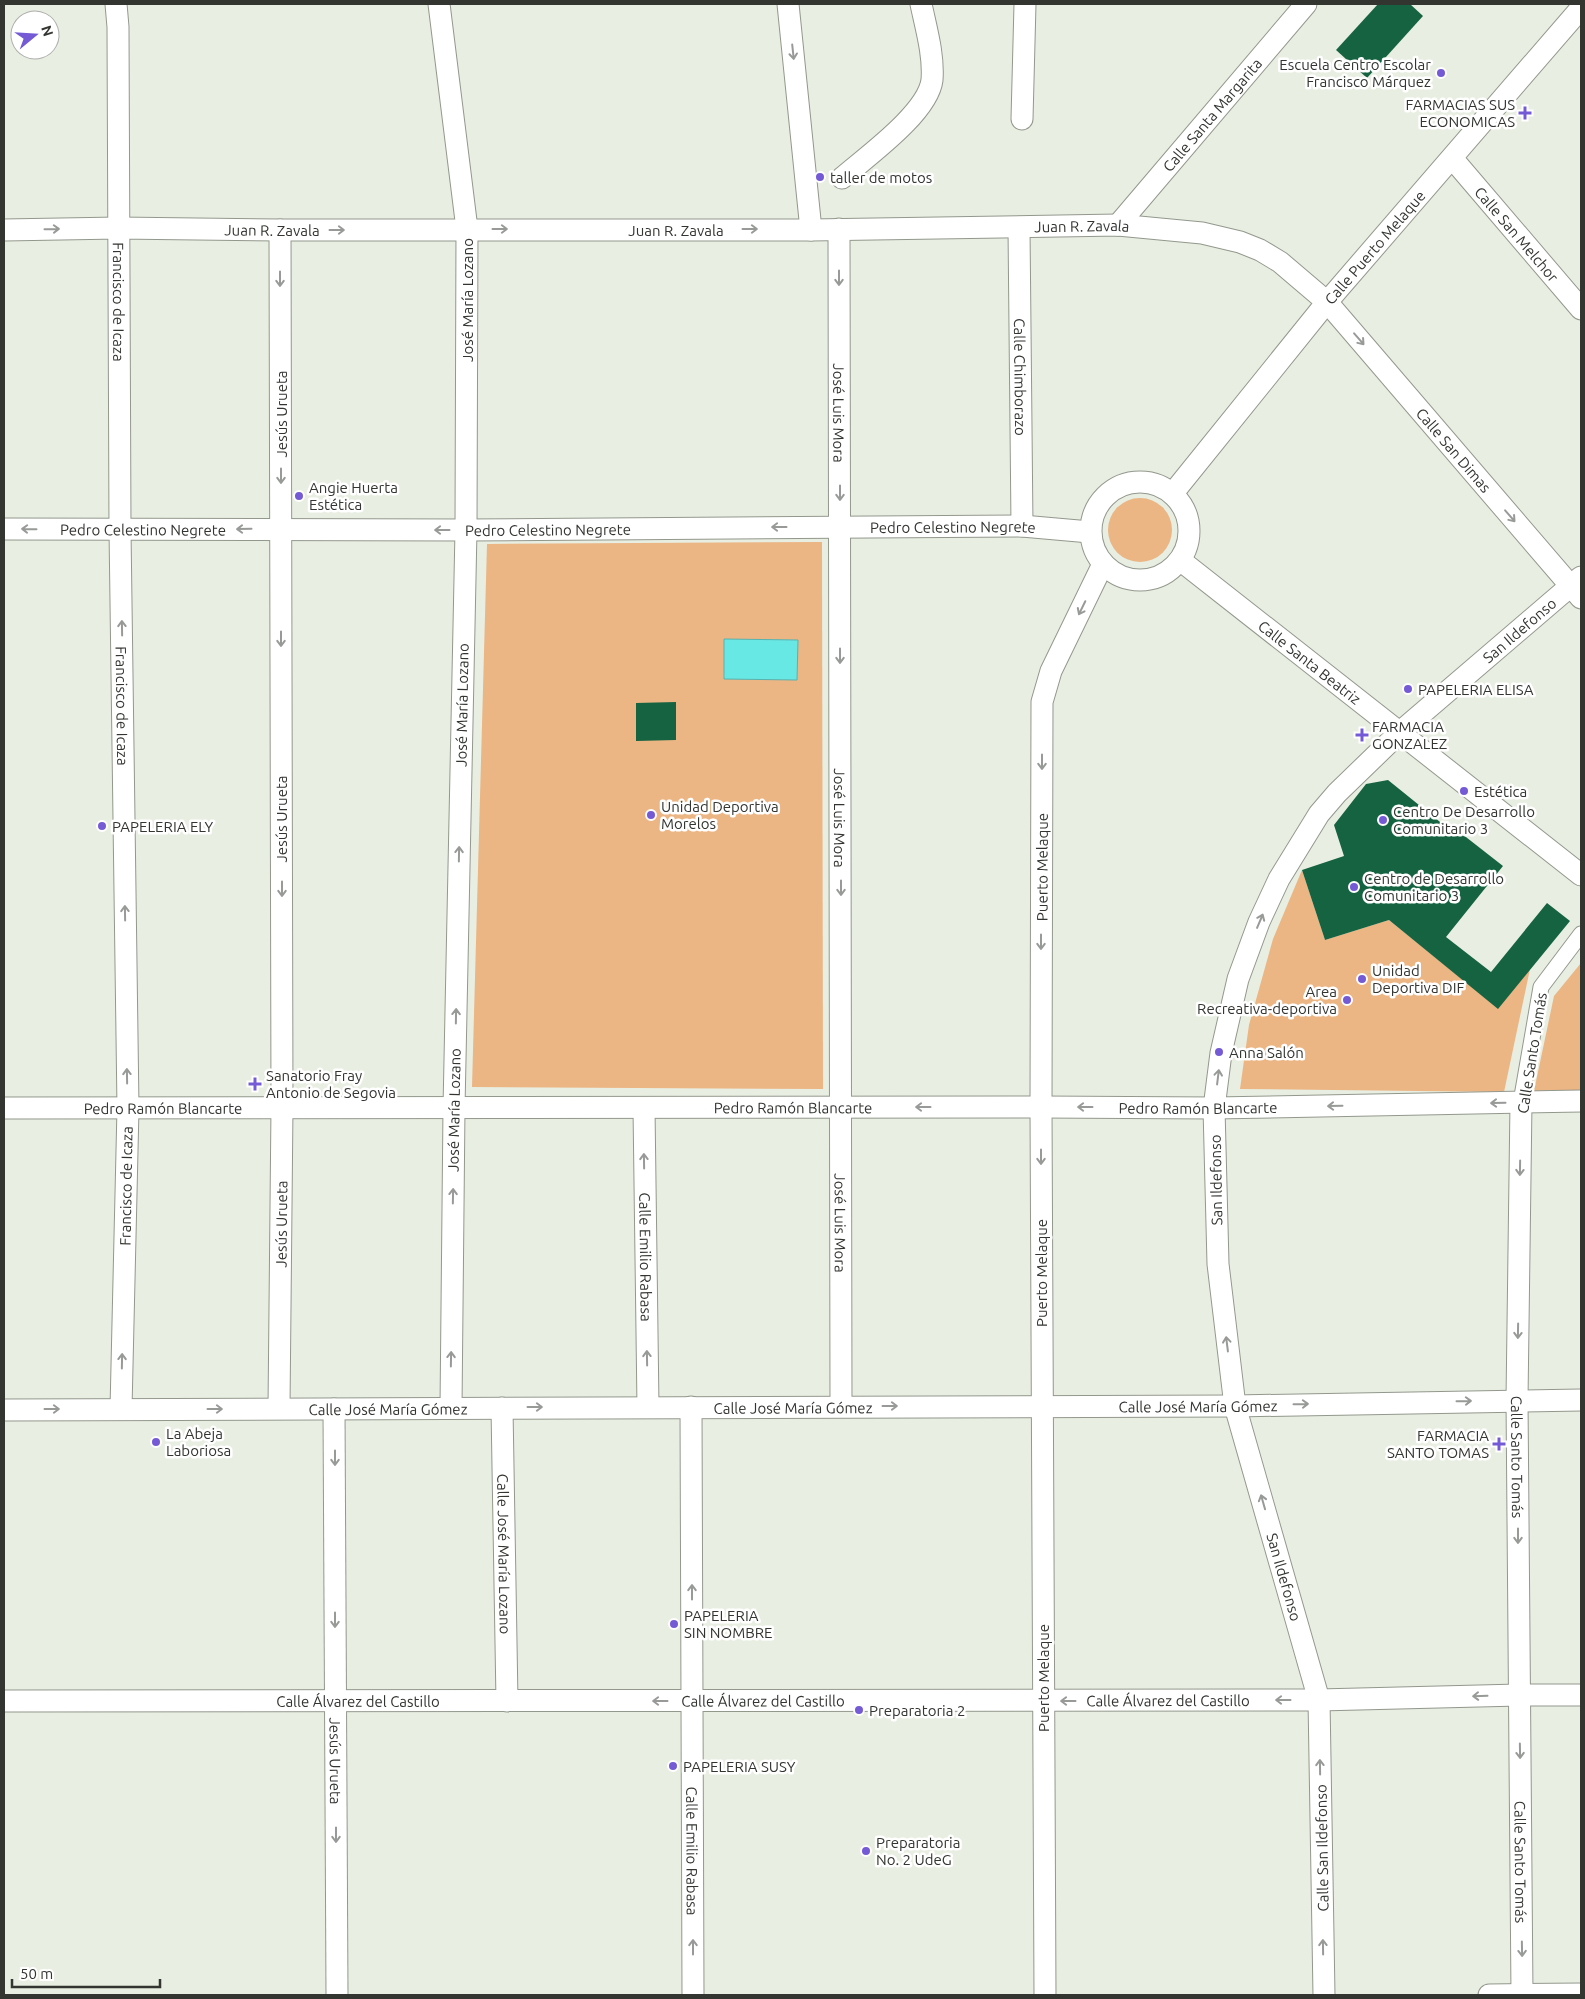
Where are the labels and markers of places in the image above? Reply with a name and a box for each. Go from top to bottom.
place label: Escuela Centro Escolar Francisco Márquez [1279,56,1431,90]
marker: Escuela Centro Escolar Francisco Márquez [1435,67,1447,79]
place label: FARMACIAS SUS ECONOMICAS [1406,96,1515,130]
marker: FARMACIAS SUS ECONOMICAS [1519,107,1531,119]
place label: taller de motos [830,169,932,186]
marker: taller de motos [814,171,826,183]
place label: Angie Huerta Estética [309,479,398,513]
marker: Angie Huerta Estética [293,490,305,502]
place label: PAPELERIA ELISA [1418,681,1534,698]
marker: PAPELERIA ELISA [1402,683,1414,695]
place label: FARMACIA GONZALEZ [1372,718,1447,752]
marker: FARMACIA GONZALEZ [1356,729,1368,741]
place label: Estética [1474,783,1527,800]
marker: Estética [1458,785,1470,797]
place label: Unidad Deportiva Morelos [661,798,779,832]
place label: Centro De Desarrollo Comunitario 3 [1393,803,1535,837]
marker: Unidad Deportiva Morelos [645,809,657,821]
marker: Centro De Desarrollo Comunitario 3 [1377,814,1389,826]
place label: PAPELERIA ELY [112,818,213,835]
marker: PAPELERIA ELY [96,820,108,832]
place label: Centro de Desarrollo Comunitario 3 [1364,870,1504,904]
marker: Centro de Desarrollo Comunitario 3 [1348,881,1360,893]
place label: Unidad Deportiva DIF [1372,962,1464,996]
marker: Unidad Deportiva DIF [1356,973,1368,985]
place label: Area Recreativa-deportiva [1197,983,1337,1017]
marker: Area Recreativa-deportiva [1341,994,1353,1006]
place label: Anna Salón [1229,1044,1304,1061]
marker: Anna Salón [1213,1046,1225,1058]
place label: Sanatorio Fray Antonio de Segovia [266,1067,396,1101]
marker: Sanatorio Fray Antonio de Segovia [248,1077,262,1091]
place label: La Abeja Laboriosa [166,1425,231,1459]
place label: FARMACIA SANTO TOMAS [1387,1427,1489,1461]
marker: La Abeja Laboriosa [150,1436,162,1448]
marker: FARMACIA SANTO TOMAS [1493,1438,1505,1450]
place label: PAPELERIA SIN NOMBRE [684,1607,773,1641]
marker: PAPELERIA SIN NOMBRE [668,1618,680,1630]
place label: Preparatoria 2 [869,1702,965,1719]
marker: Preparatoria 2 [853,1704,865,1716]
place label: PAPELERIA SUSY [683,1758,796,1775]
marker: PAPELERIA SUSY [667,1760,679,1772]
place label: Preparatoria No. 2 UdeG [876,1834,960,1868]
marker: Preparatoria No. 2 UdeG [860,1845,872,1857]

